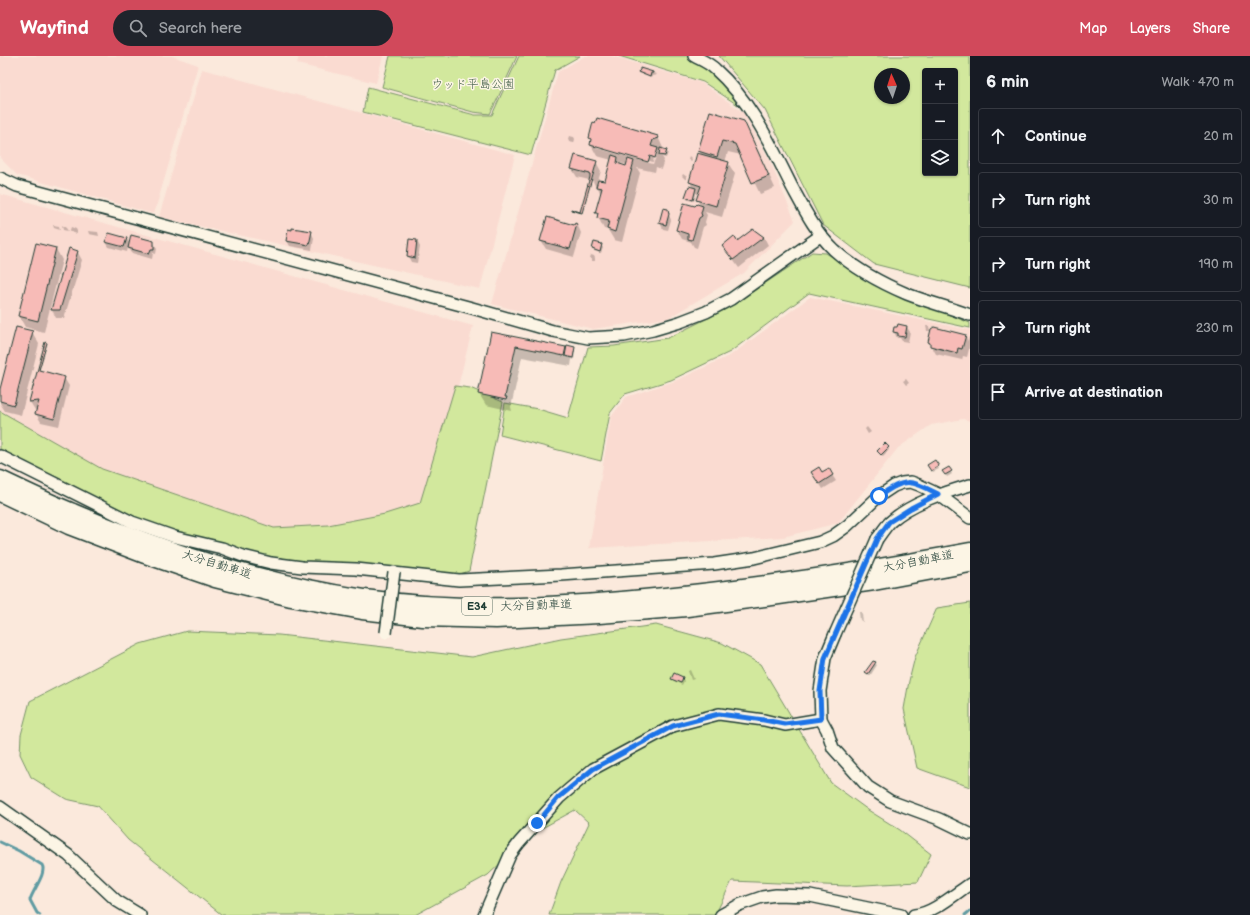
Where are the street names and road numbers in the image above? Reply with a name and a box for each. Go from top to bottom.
street label: 大分自動車道 [180,547,253,582]
street label: 大分自動車道 [881,547,955,576]
road number: E34 [462,597,492,615]
street label: 大分自動車道 [500,597,572,614]

